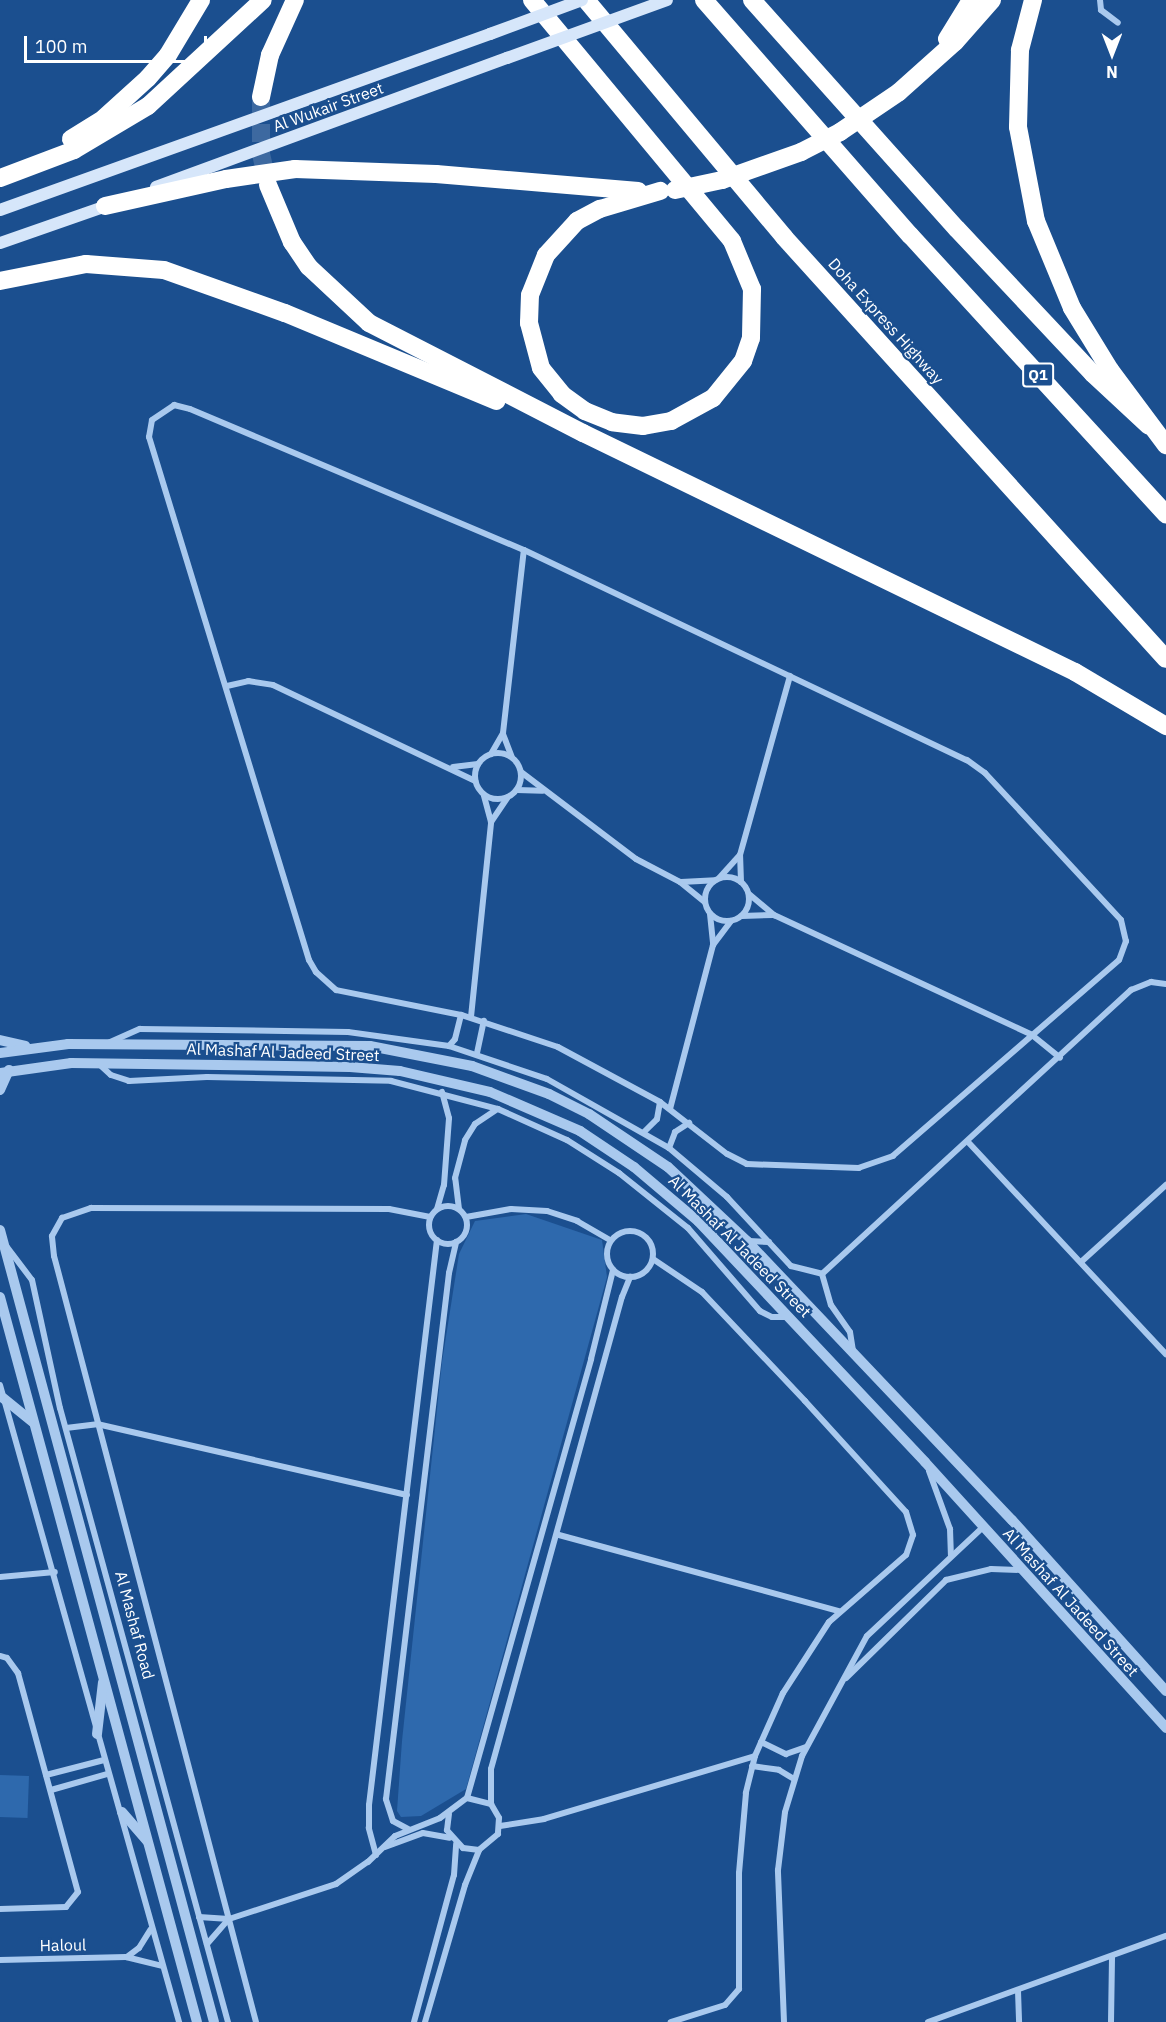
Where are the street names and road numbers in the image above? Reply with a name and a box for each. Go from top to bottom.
street label: Al Wukair Street [270,78,386,136]
street label: Doha Express Highway [824,254,948,388]
road number: Q1 [1022,363,1054,387]
street label: Al Mashaf Al Jadeed Street [186,1039,380,1065]
street label: Al Mashaf Al Jadeed Street [665,1171,815,1321]
street label: Al Mashaf Al Jadeed Street [999,1524,1143,1680]
street label: Al Mashaf Road [111,1569,159,1681]
street label: Haloul [40,1935,86,1955]

